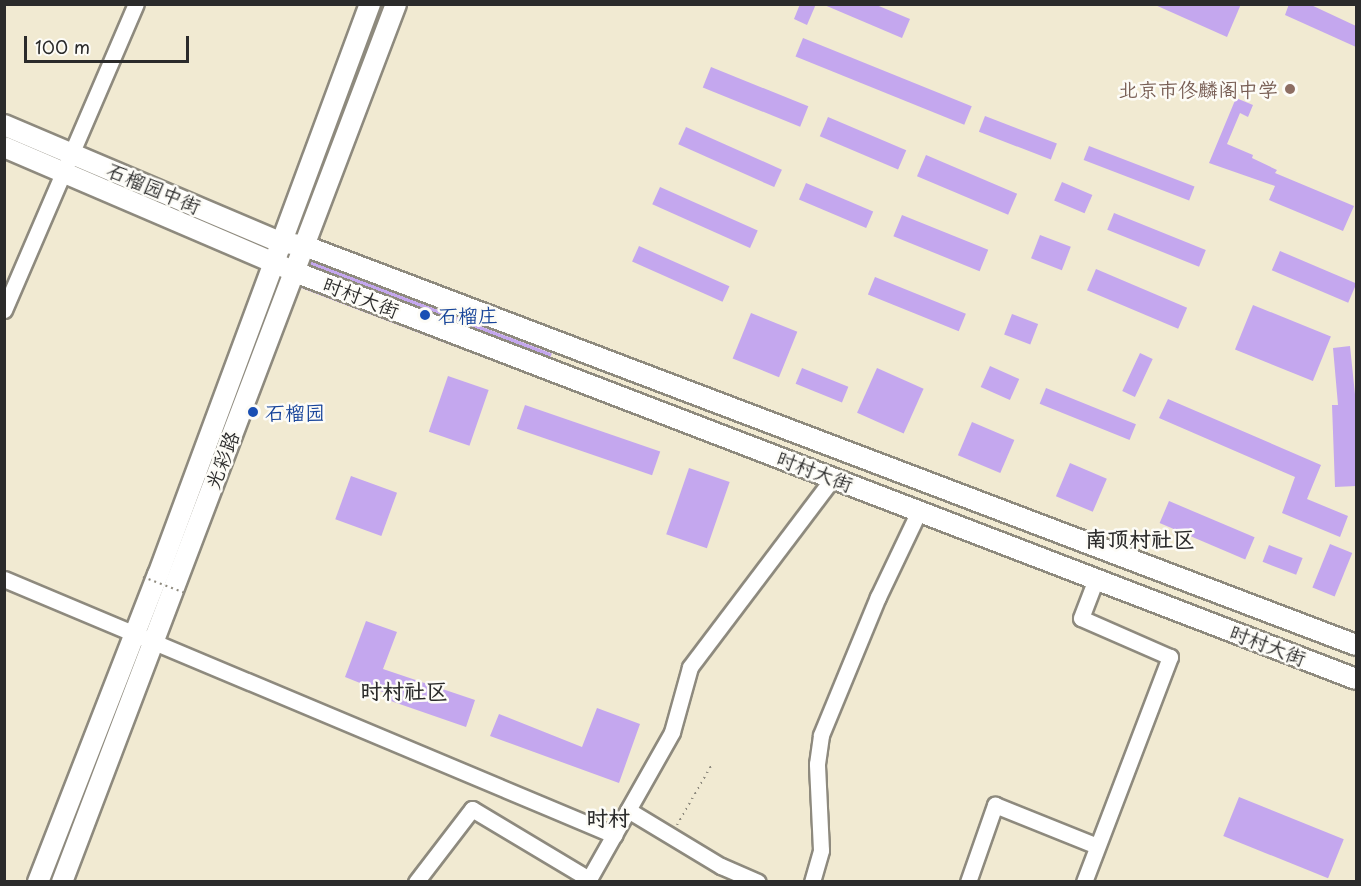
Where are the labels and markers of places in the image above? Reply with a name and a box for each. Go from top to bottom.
place label: 北京市佟麟阁中学 [1118,77,1278,101]
marker: 北京市佟麟阁中学 [1283,82,1297,96]
place label: 石榴庄 [438,303,498,327]
marker: 石榴庄 [416,306,434,324]
place label: 石榴园 [265,400,325,424]
marker: 石榴园 [246,405,260,419]

